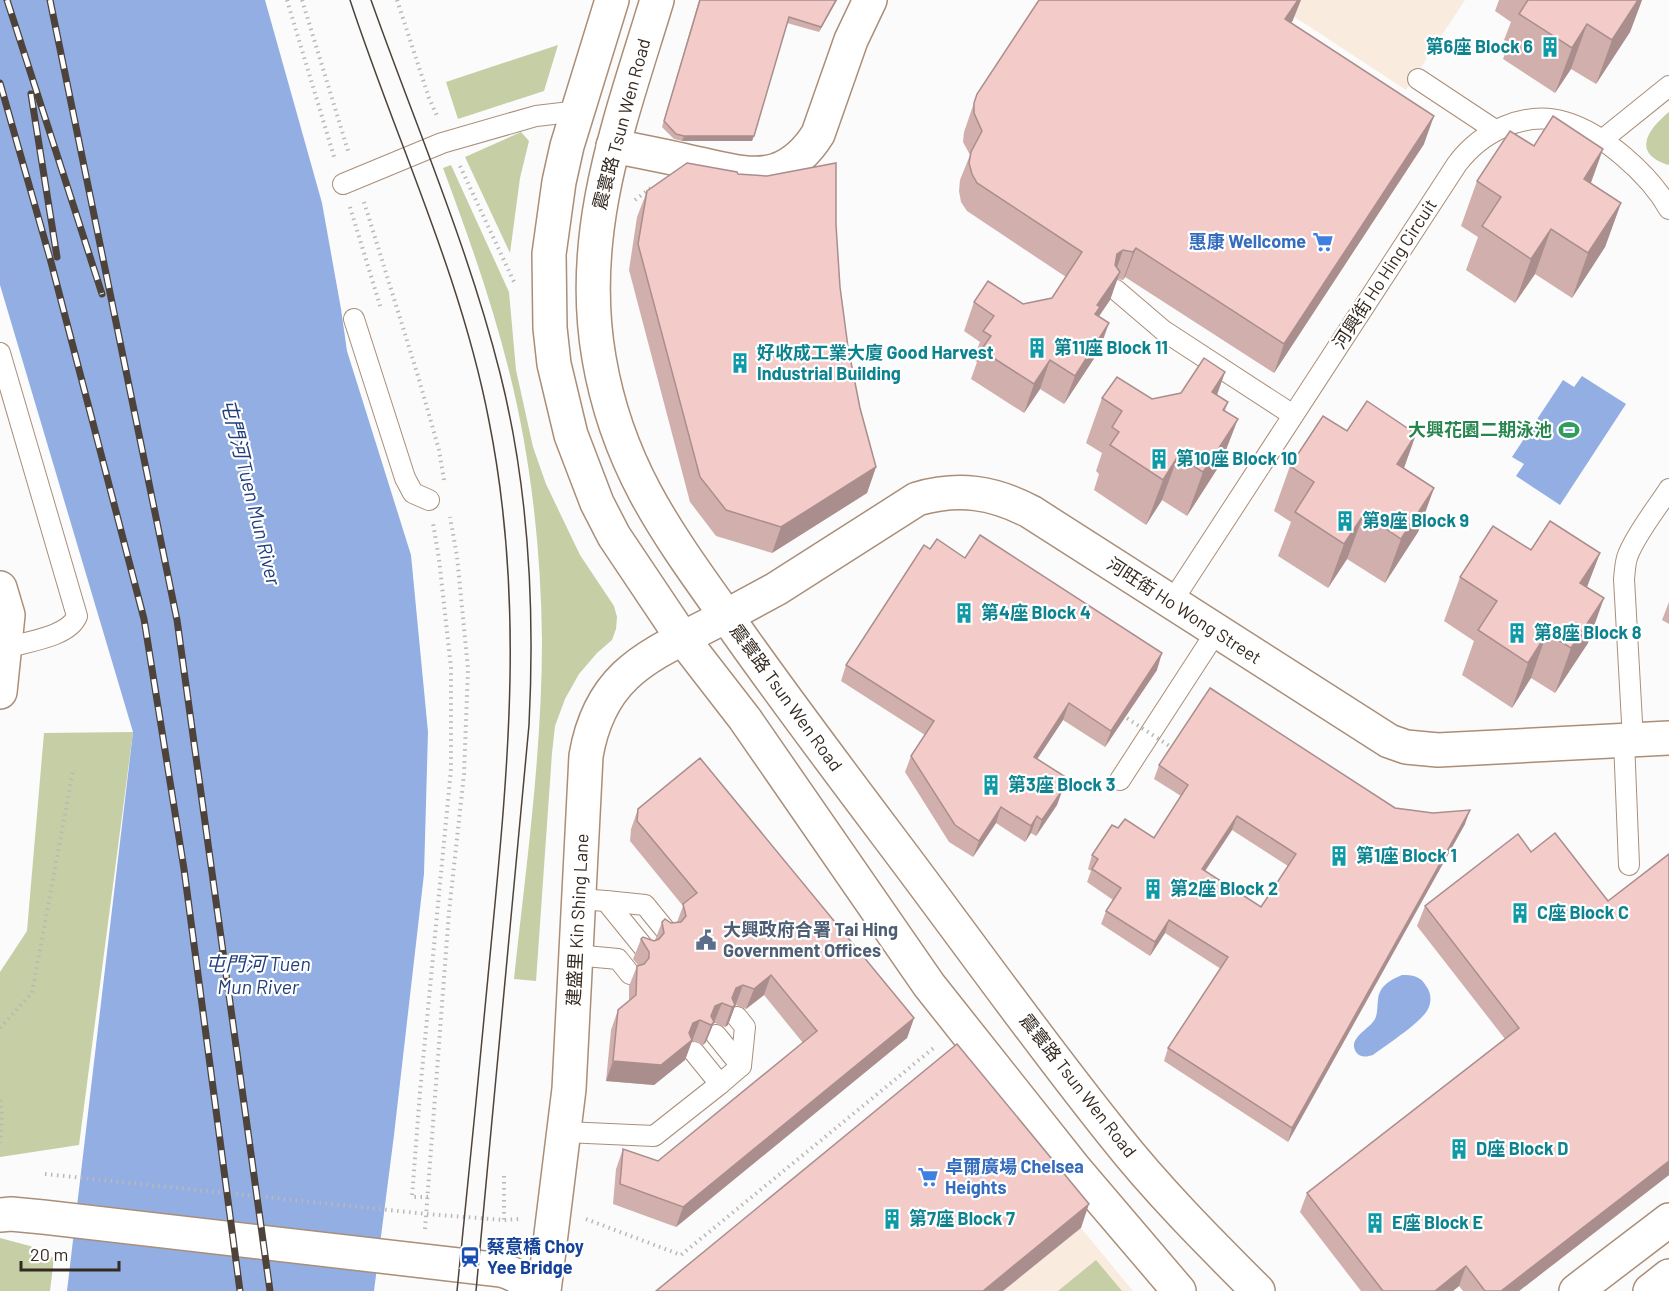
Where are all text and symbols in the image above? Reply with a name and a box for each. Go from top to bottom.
place label: 第6座 Block 6 [1426,35,1533,57]
building icon: 第6座 Block 6 [1538,35,1562,59]
street label: 震寰路 Tsun Wen Road [588,36,654,212]
street label: 河興街 Ho Hing Circuit [1327,194,1441,352]
place label: 惠康 Wellcome [1189,230,1306,252]
supermarket icon: 惠康 Wellcome [1311,230,1335,254]
building icon: 第11座 Block 11 [1025,336,1049,360]
place label: 第11座 Block 11 [1054,336,1168,358]
place label: 好收成工業大廈 Good Harvest Industrial Building [757,341,994,384]
building icon: 好收成工業大廈 Good Harvest Industrial Building [728,351,752,375]
water label: 屯門河 Tuen Mun River [217,396,287,588]
place label: 大興花園二期泳池 [1408,418,1552,440]
sports icon: 大興花園二期泳池 [1557,418,1581,442]
building icon: 第10座 Block 10 [1147,447,1171,471]
place label: 第10座 Block 10 [1176,447,1297,469]
building icon: 第9座 Block 9 [1333,509,1357,533]
place label: 第9座 Block 9 [1362,509,1469,531]
street label: 河旺街 Ho Wong Street [1103,552,1266,668]
building icon: 第4座 Block 4 [952,601,976,625]
place label: 第4座 Block 4 [981,601,1091,623]
street label: 震寰路 Tsun Wen Road [726,620,847,775]
building icon: 第8座 Block 8 [1505,621,1529,645]
place label: 第8座 Block 8 [1534,621,1642,643]
building icon: 第3座 Block 3 [979,773,1003,797]
place label: 第3座 Block 3 [1008,773,1115,795]
street label: 建盛里 Kin Shing Lane [561,833,593,1007]
building icon: 第1座 Block 1 [1327,844,1351,868]
place label: 第1座 Block 1 [1356,844,1457,866]
building icon: 第2座 Block 2 [1141,877,1165,901]
place label: 第2座 Block 2 [1170,877,1278,899]
building icon: C座 Block C [1508,901,1532,925]
place label: C座 Block C [1537,901,1629,923]
place label: 大興政府合署 Tai Hing Government Offices [723,918,898,961]
public building icon: 大興政府合署 Tai Hing Government Offices [694,928,718,952]
water label: 屯門河 Tuen Mun River [205,951,311,998]
street label: 震寰路 Tsun Wen Road [1016,1009,1142,1162]
building icon: D座 Block D [1447,1137,1471,1161]
place label: D座 Block D [1476,1137,1568,1159]
place label: 卓爾廣場 Chelsea Heights [945,1155,1084,1198]
supermarket icon: 卓爾廣場 Chelsea Heights [916,1165,940,1189]
building icon: 第7座 Block 7 [880,1207,904,1231]
place label: 第7座 Block 7 [909,1207,1015,1229]
building icon: E座 Block E [1363,1211,1387,1235]
place label: E座 Block E [1392,1211,1483,1233]
scale bar [21,1234,118,1272]
place label: 蔡意橋 Choy Yee Bridge [487,1235,584,1278]
text: 20 m [30,1243,68,1265]
station icon: 蔡意橋 Choy Yee Bridge [458,1245,482,1269]

